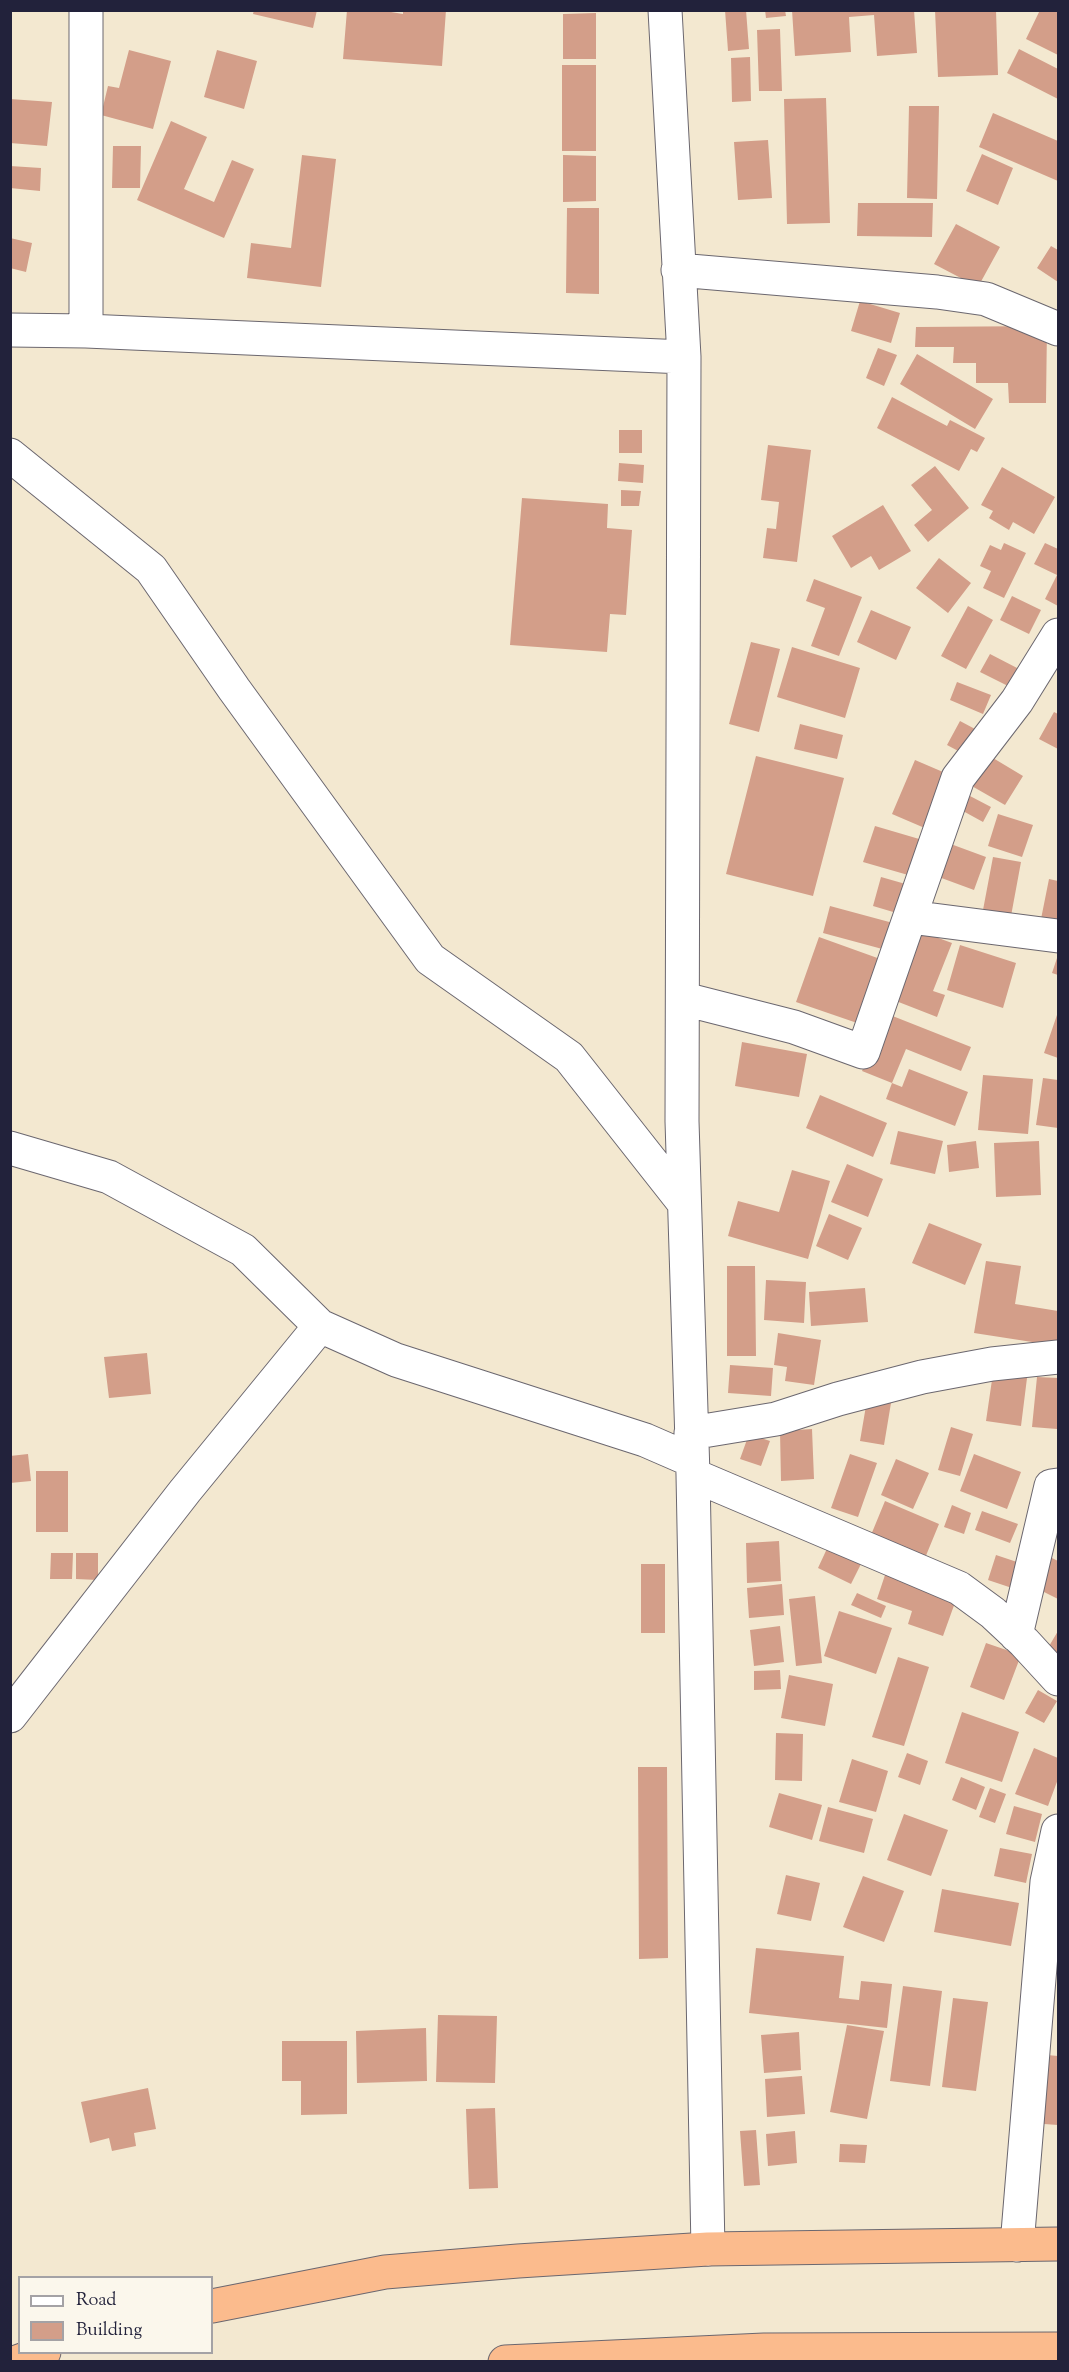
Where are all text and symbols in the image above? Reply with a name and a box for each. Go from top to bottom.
legend [18,2276,213,2354]
text: Road [76,2288,116,2314]
text: Building [76,2318,142,2344]

